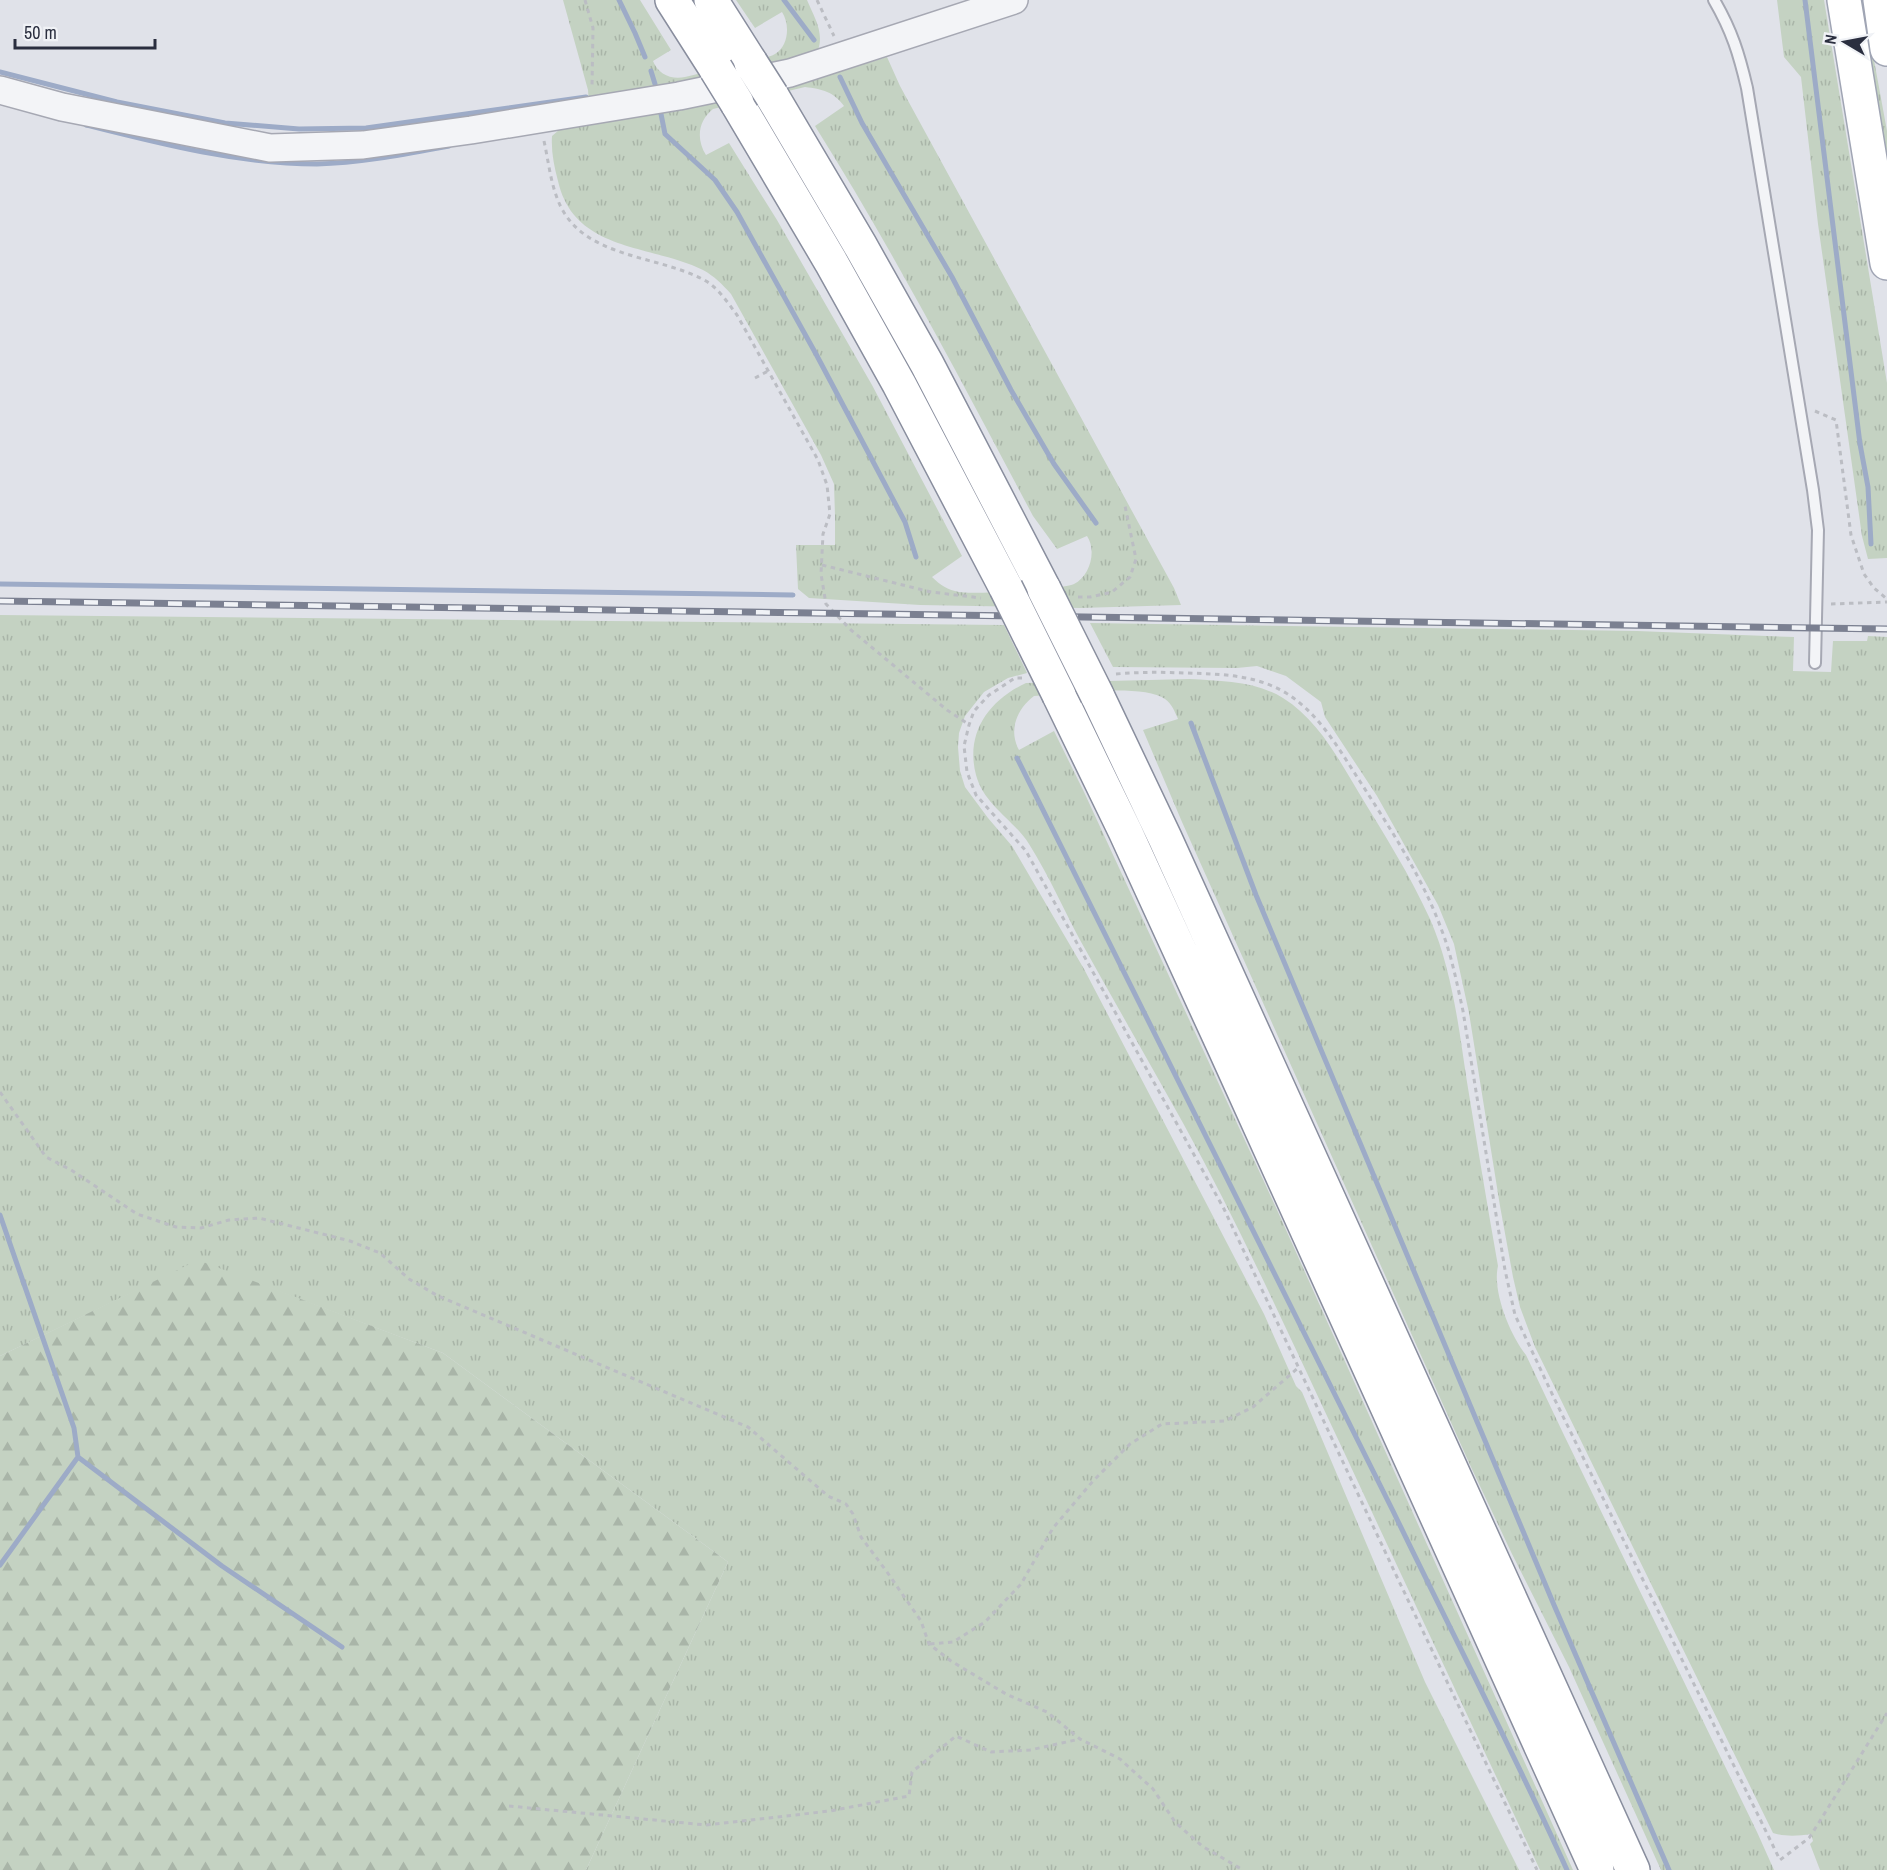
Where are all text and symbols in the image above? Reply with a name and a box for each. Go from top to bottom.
scale bar [15,12,154,50]
north arrow [1815,12,1875,72]
text: 50 m [24,20,57,45]
text: N [1819,33,1842,46]

